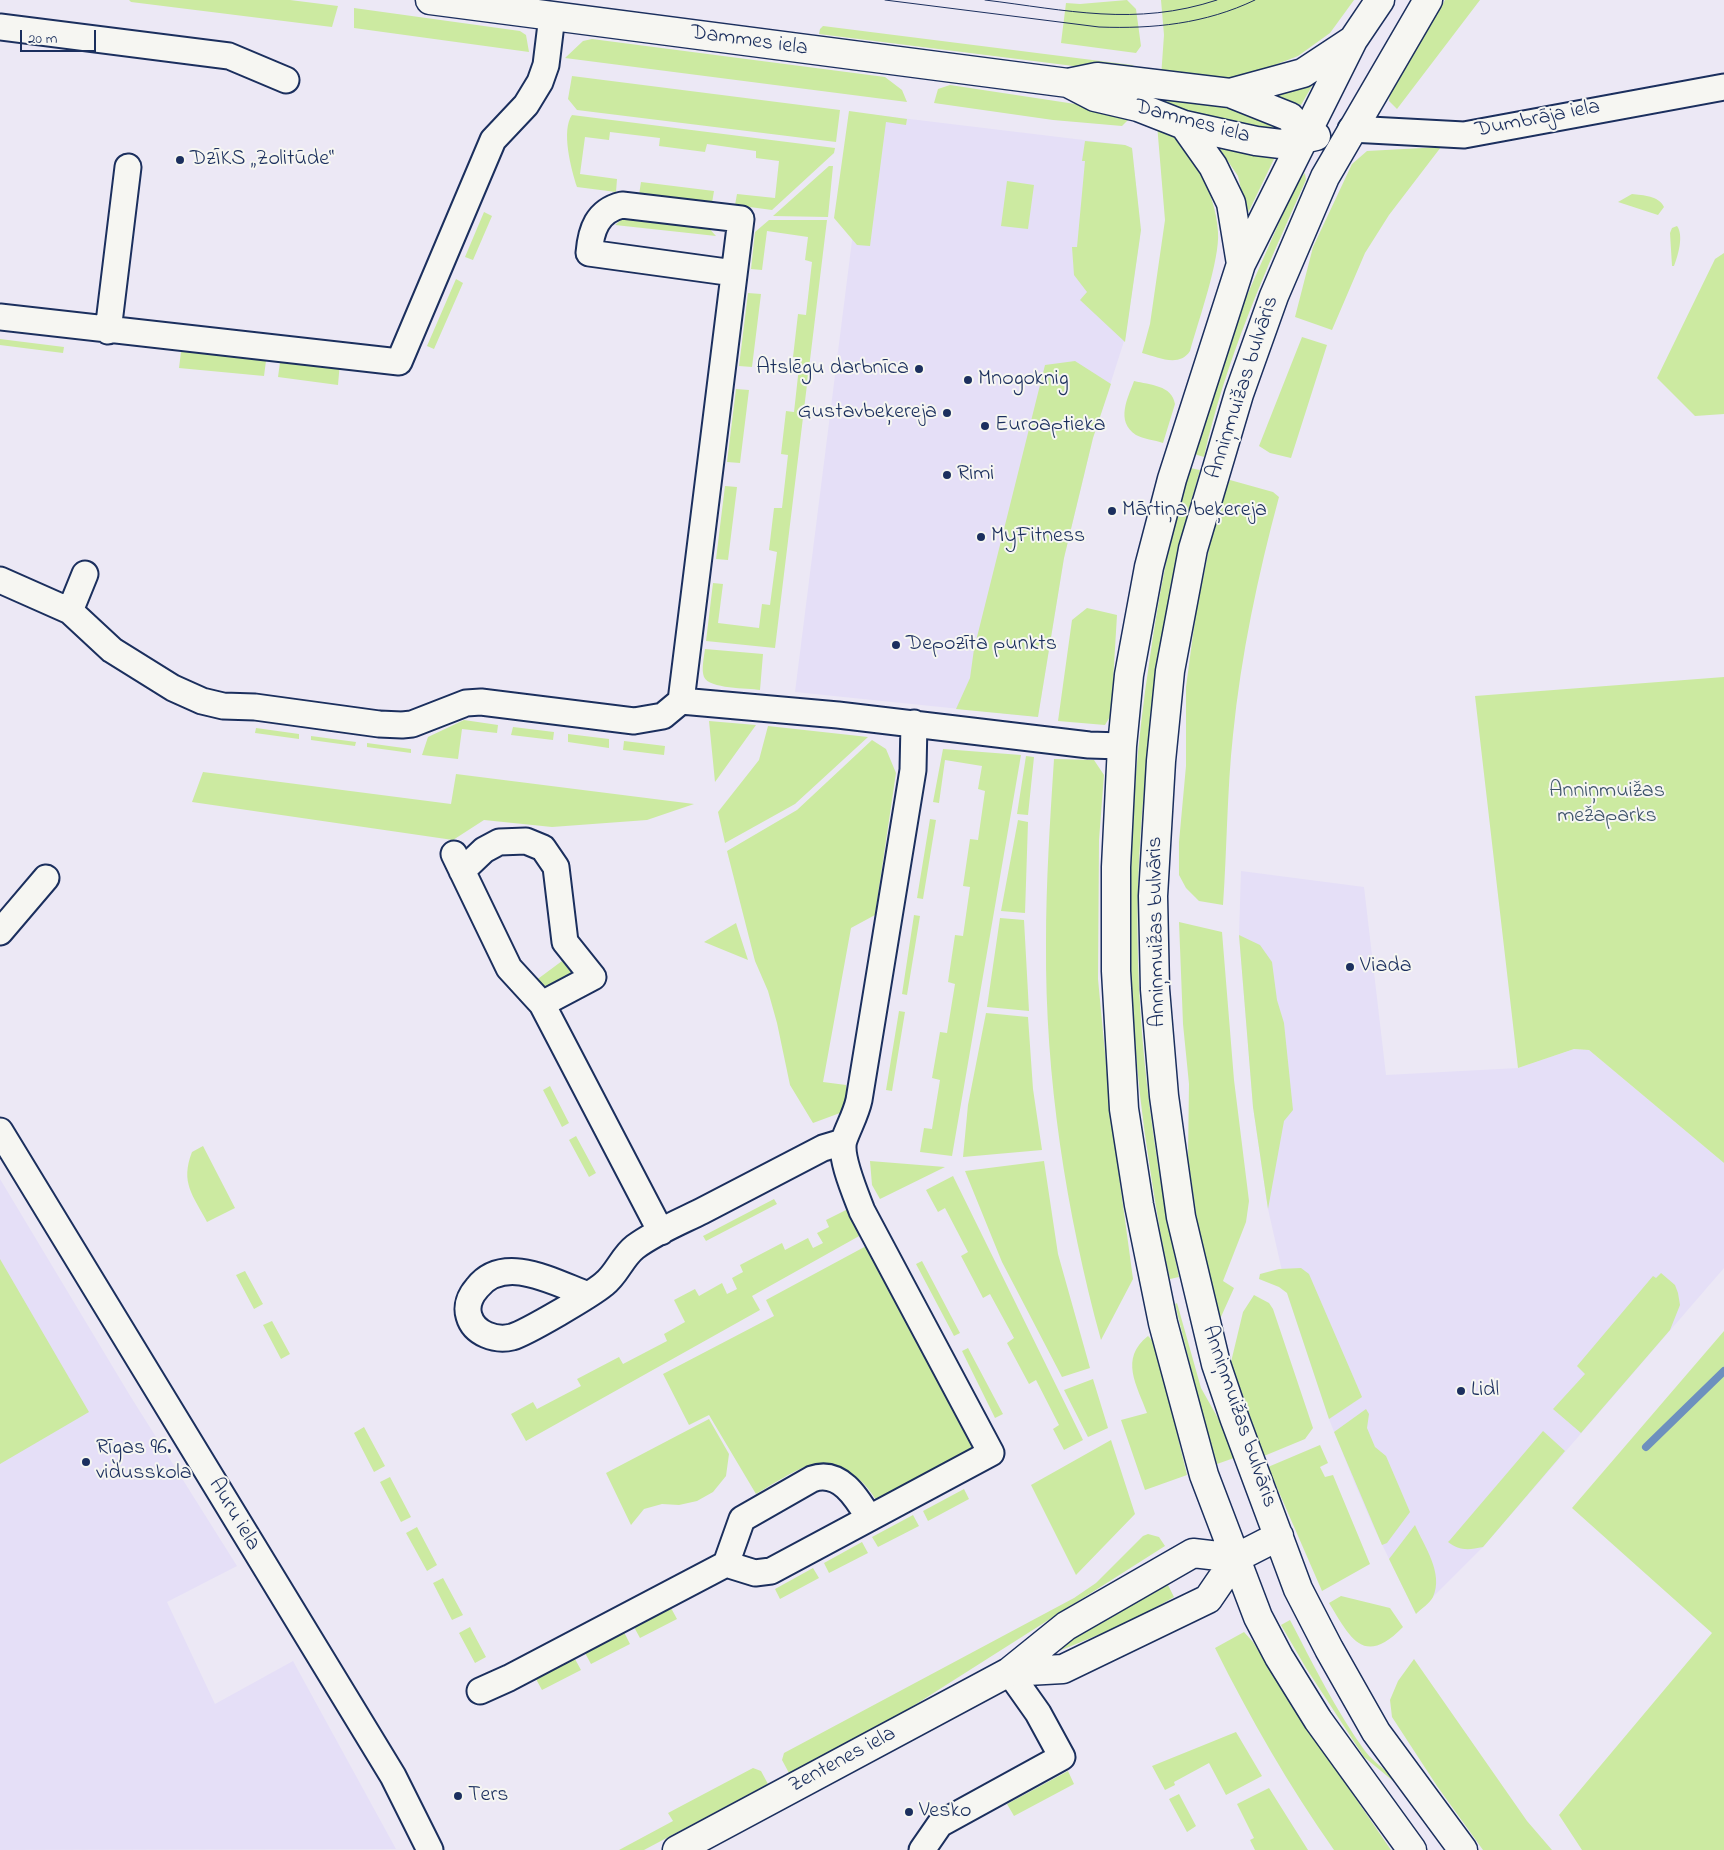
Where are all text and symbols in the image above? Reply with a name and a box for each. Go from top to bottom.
scale bar [22,20,99,52]
street label: Dammes iela [689,21,809,63]
text: 20 m [28,28,57,50]
street label: Dammes iela [1132,95,1252,151]
street label: Dumbrāja iela [1473,95,1603,145]
place label: DzĪKS „Zolitūde“ [190,147,334,173]
marker: DzĪKS „Zolitūde“ [174,154,186,166]
street label: Anniņmuižas bulvāris [1202,293,1286,483]
place label: Atslēgu darbnīca [756,356,909,382]
marker: Atslēgu darbnīca [913,363,925,375]
place label: Mnogoknig [978,367,1069,393]
marker: Mnogoknig [962,374,974,386]
place label: Gustavbeķereja [798,400,937,426]
marker: Gustavbeķereja [941,407,953,419]
place label: Euroaptieka [995,413,1106,439]
marker: Euroaptieka [979,420,991,432]
place label: Rimi [957,462,994,488]
marker: Rimi [941,469,953,481]
place label: Mārtiņa beķereja [1122,498,1267,524]
marker: Mārtiņa beķereja [1106,505,1118,517]
place label: MyFitness [991,524,1085,550]
marker: MyFitness [975,531,987,543]
place label: Depozīta punkts [906,632,1057,658]
marker: Depozīta punkts [890,639,902,651]
park label: Anniņmuižas mežaparks [1549,779,1665,830]
street label: Anniņmuižas bulvāris [1143,836,1173,1028]
place label: Viada [1360,954,1412,980]
marker: Viada [1344,961,1356,973]
street label: Anniņmuižas bulvāris [1194,1322,1282,1512]
place label: Lidl [1471,1378,1499,1404]
marker: Lidl [1455,1385,1467,1397]
place label: Rīgas 96. vidusskola [96,1436,192,1488]
marker: Rīgas 96. vidusskola [80,1456,92,1468]
street label: Auru iela [201,1474,265,1556]
street label: Zentenes iela [785,1722,901,1800]
place label: Ters [468,1783,508,1809]
marker: Ters [452,1790,464,1802]
place label: Vesko [919,1799,971,1825]
marker: Vesko [903,1806,915,1818]

